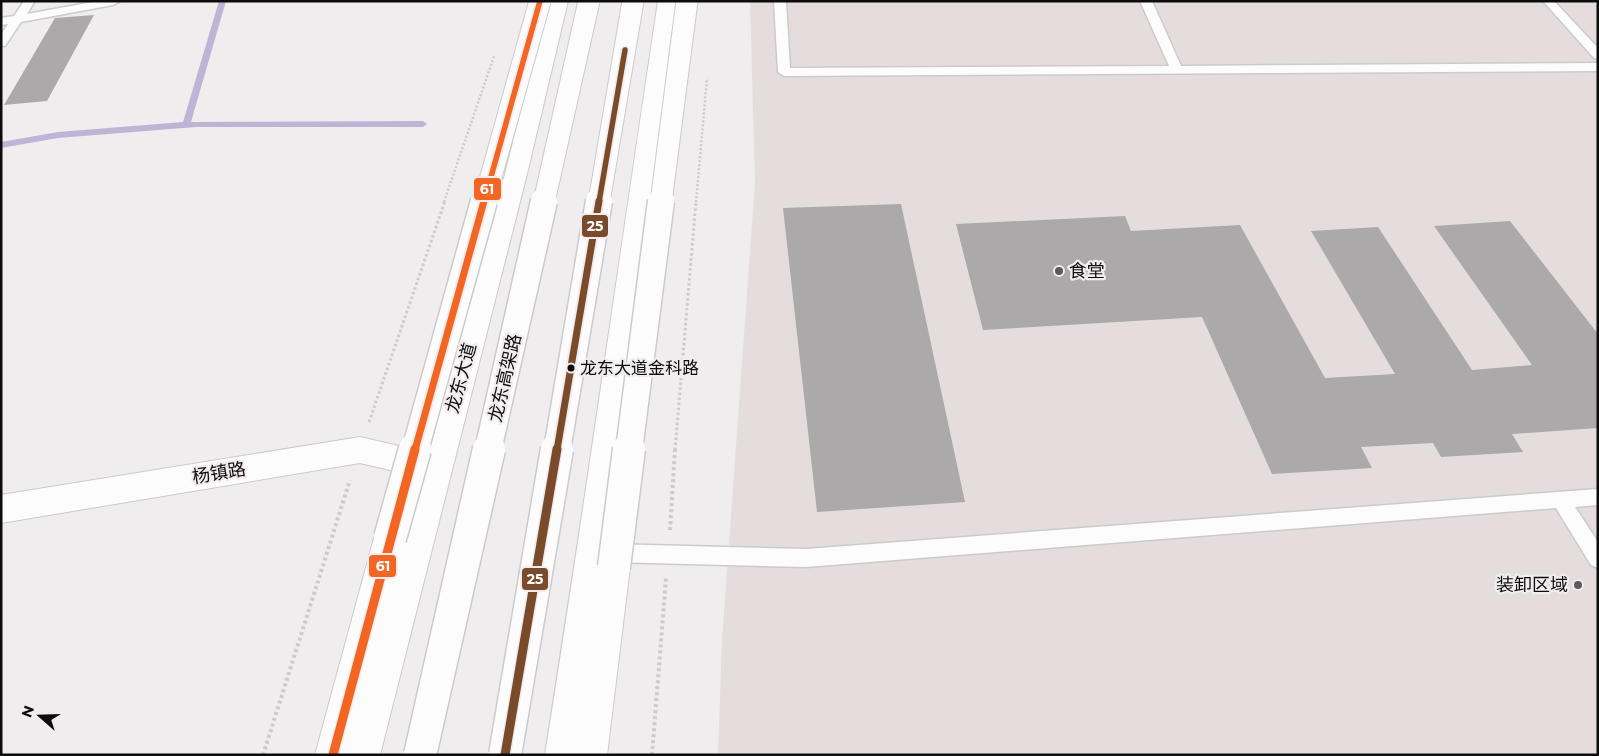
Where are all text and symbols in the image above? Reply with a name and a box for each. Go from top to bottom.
line badge: 61 [473,177,502,201]
text: 61 [480,180,494,198]
line badge: 25 [581,214,609,238]
text: 25 [587,217,603,235]
place label: 食堂 [1069,260,1105,282]
marker: 食堂 [1053,265,1065,277]
street label: 龙东高架路 [484,332,526,424]
street label: 龙东大道 [441,340,481,416]
place label: 龙东大道金科路 [580,358,699,378]
marker: 龙东大道金科路 [566,363,576,373]
street label: 杨镇路 [191,458,247,488]
line badge: 61 [368,554,397,578]
text: 61 [376,557,390,575]
line badge: 25 [521,567,549,591]
text: 25 [527,570,543,588]
place label: 装卸区域 [1496,574,1568,596]
marker: 装卸区域 [1572,579,1584,591]
north arrow [15,691,65,741]
text: N [17,703,38,720]

